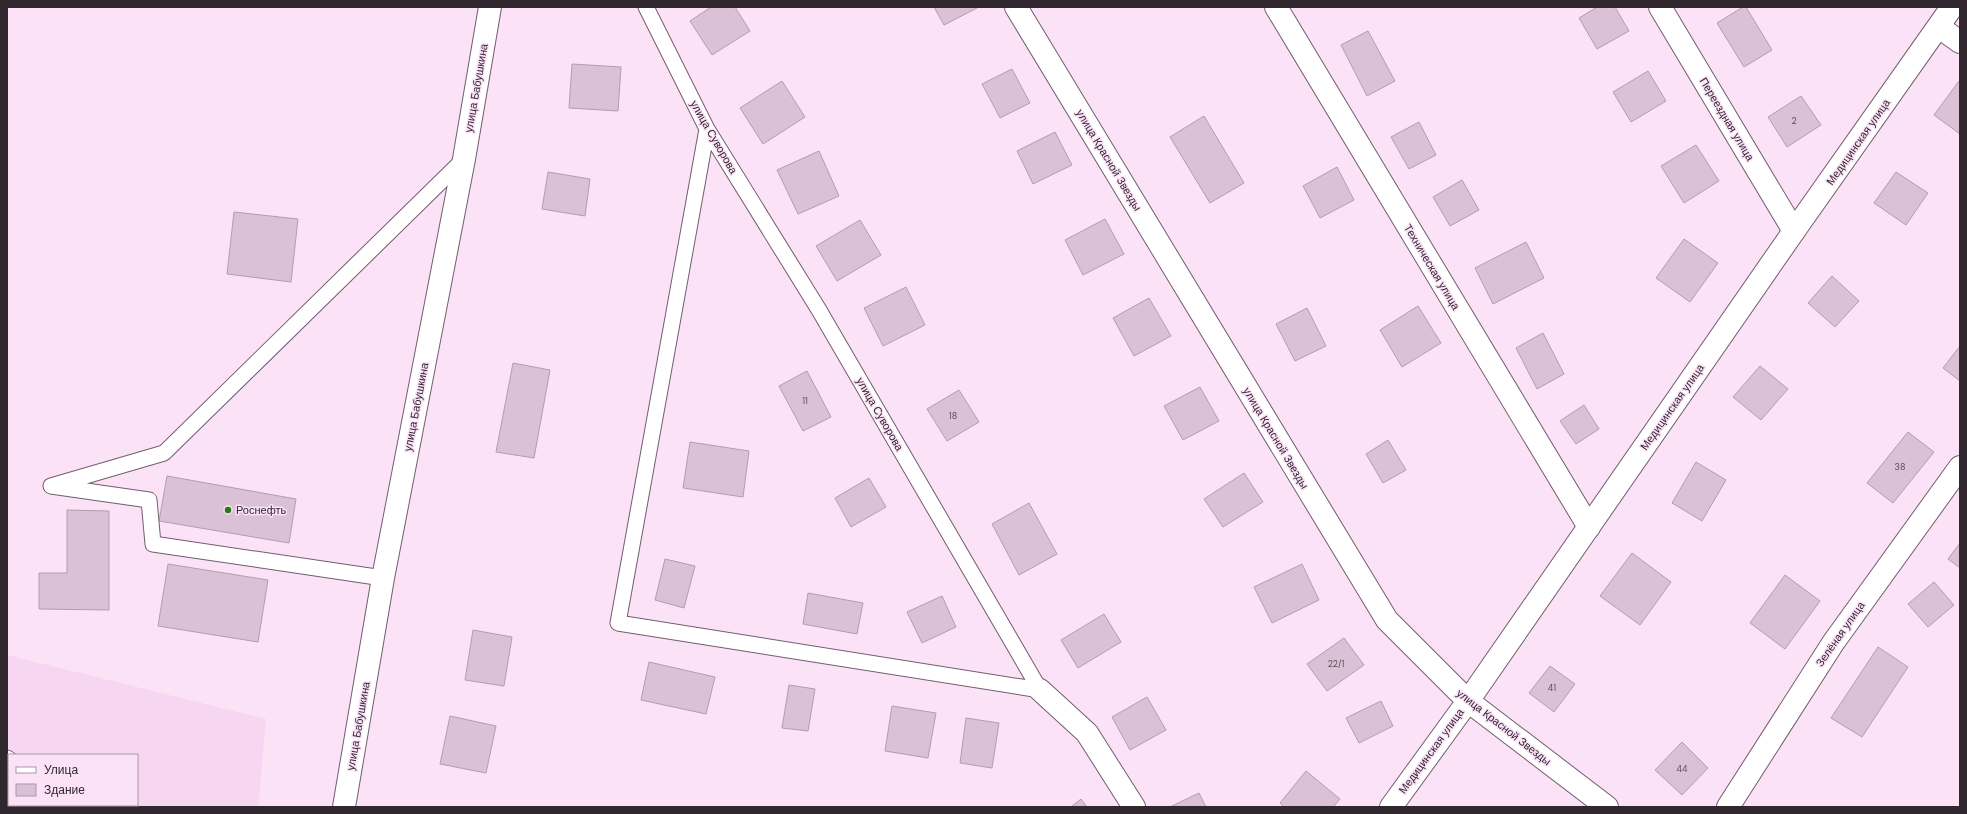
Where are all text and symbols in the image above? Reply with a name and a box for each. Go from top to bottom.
street label: улица Бабушкина [461,42,491,134]
street label: Переездная улица [1697,75,1758,164]
street label: Медицинская улица [1823,95,1894,188]
street label: улица Суворова [687,98,741,177]
street label: улица Красной Звезды [1073,107,1145,213]
house number: 2 [1791,115,1797,127]
street label: Техническая улица [1401,222,1464,313]
street label: Медицинская улица [1637,360,1708,453]
street label: улица Бабушкина [401,361,432,453]
street label: улица Суворова [853,375,907,454]
street label: улица Красной Звезды [1240,385,1312,491]
house number: 11 [802,395,808,407]
house number: 18 [949,410,957,422]
house number: 38 [1895,461,1905,473]
place label: Роснефть [236,503,287,517]
marker: Роснефть [223,505,233,515]
street label: Зелёная улица [1812,598,1868,669]
house number: 22/1 [1328,658,1345,670]
street label: улица Бабушкина [343,680,373,772]
house number: 41 [1548,682,1556,694]
street label: улица Красной Звезды [1454,686,1554,768]
street label: Медицинская улица [1395,705,1467,796]
legend [8,754,138,806]
text: Улица [44,762,78,778]
house number: 44 [1677,763,1688,775]
text: Здание [44,782,85,798]

